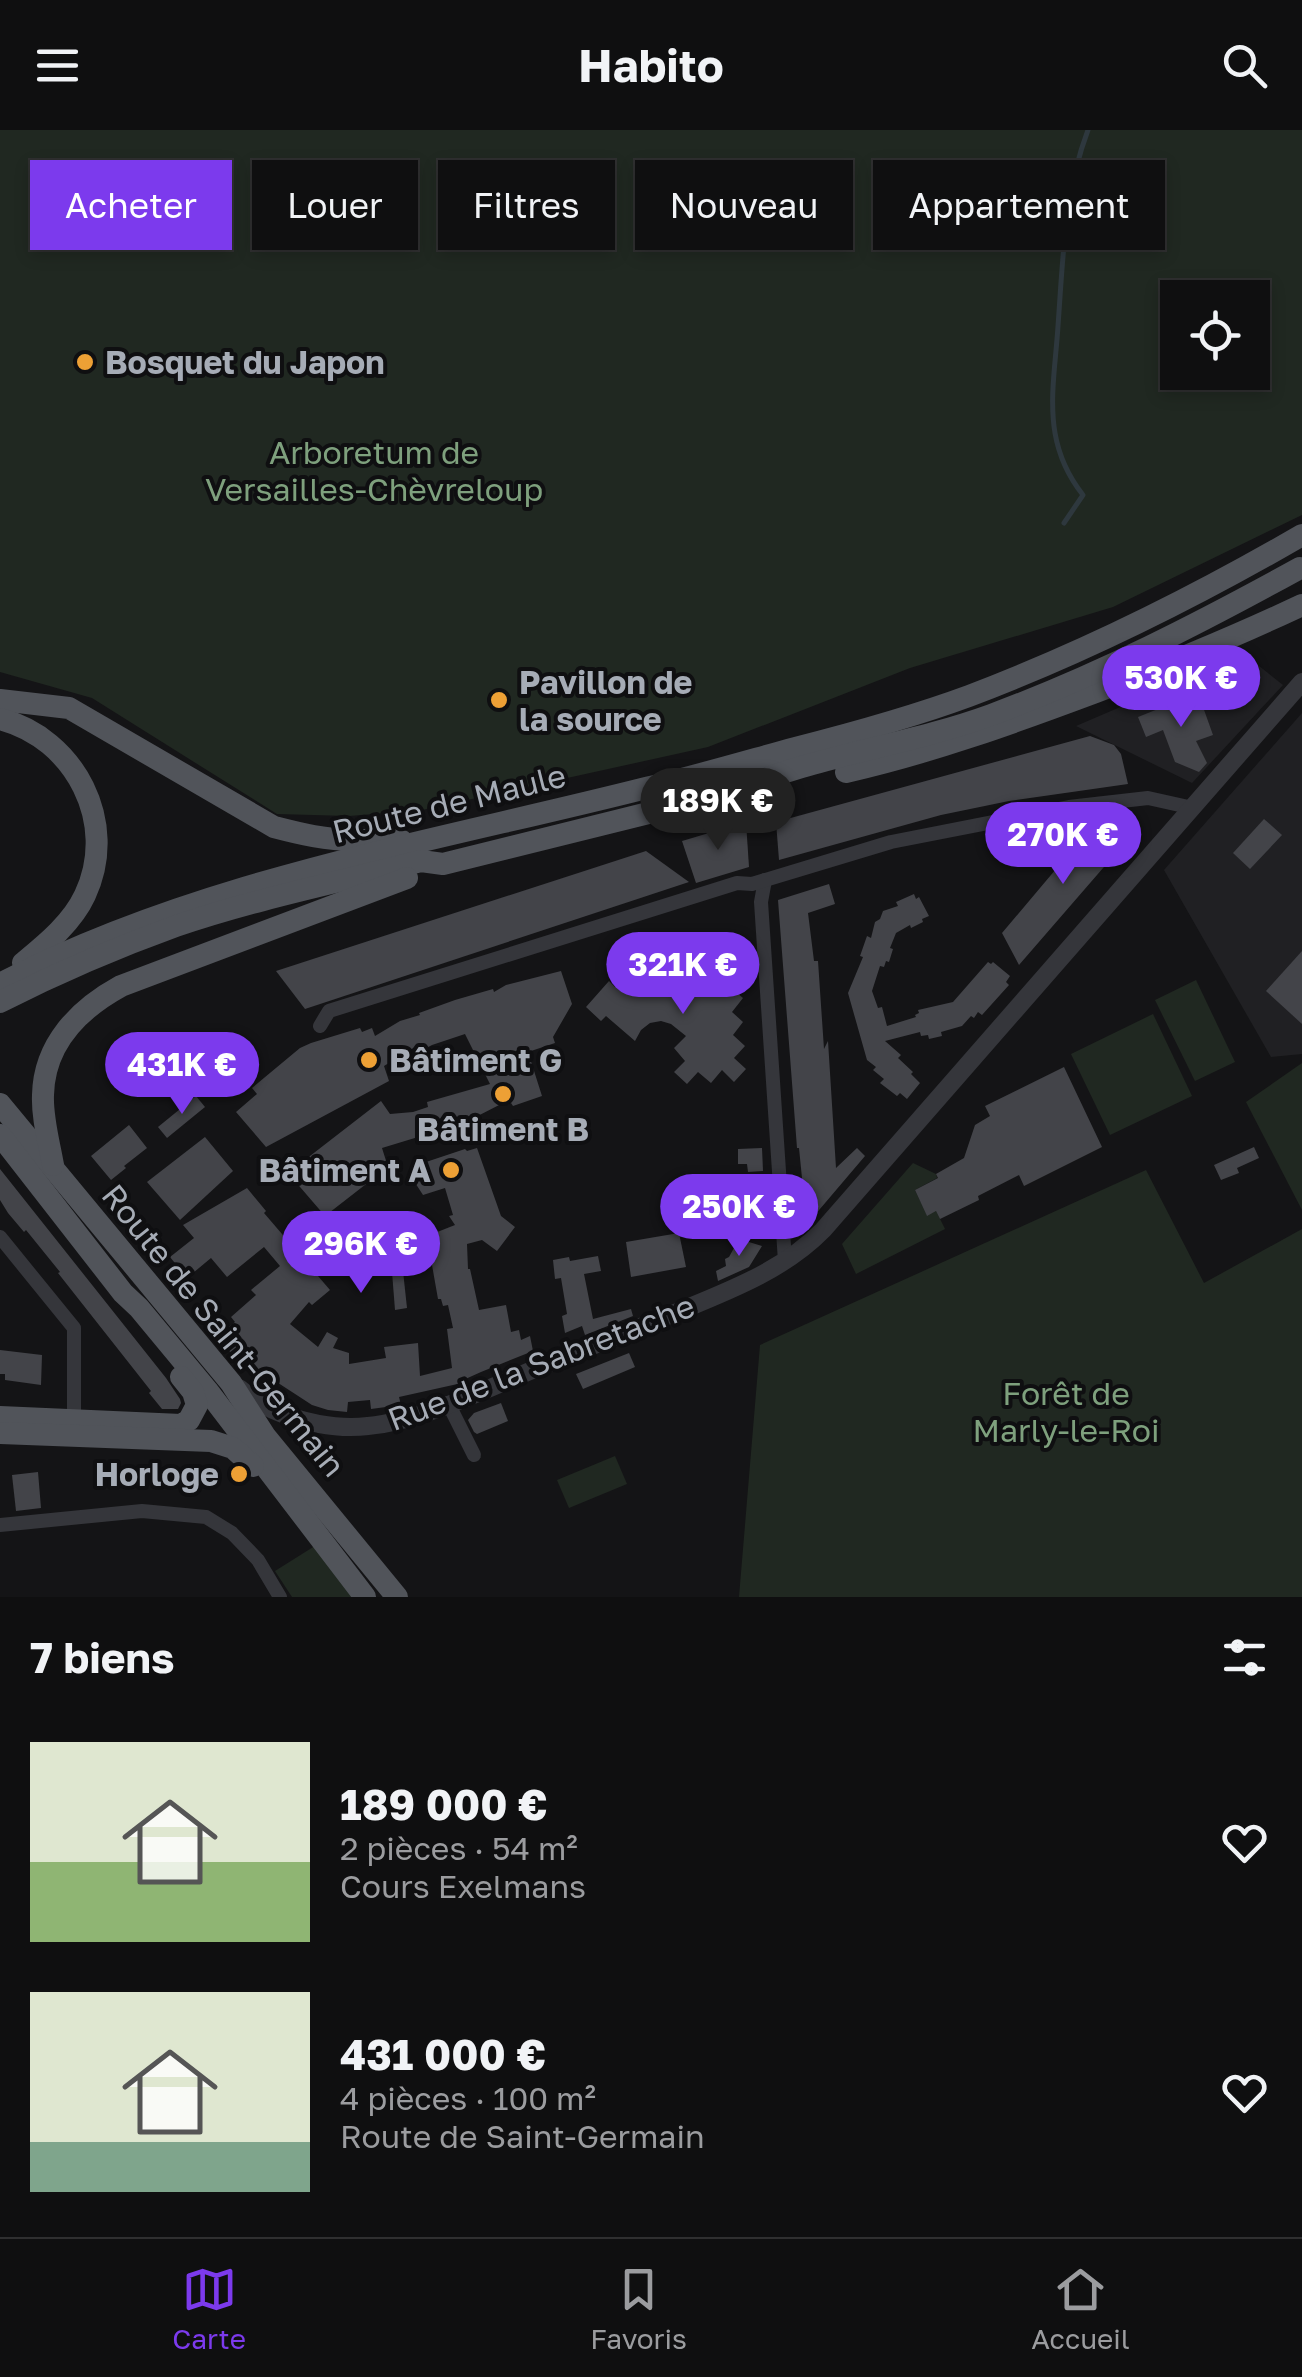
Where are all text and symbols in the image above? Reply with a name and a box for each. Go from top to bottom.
icon: menu [30,38,85,93]
text: Habito [578,38,724,92]
icon: search [1217,38,1272,93]
chip: Acheter [30,160,232,250]
chip: Louer [252,160,418,250]
chip: Filtres [438,160,615,250]
chip: Nouveau [635,160,853,250]
chip: Appartement [873,160,1165,250]
map controls [1160,280,1270,390]
button: locate [1160,280,1270,390]
place label: Bosquet du Japon [105,343,385,381]
marker: Bosquet du Japon [74,351,96,373]
park label: Arboretum de Versailles-Chèvreloup [205,433,543,508]
pin: 530K € [1100,645,1262,730]
text: 530K € [1124,658,1238,696]
place label: Pavillon de la source [519,663,692,738]
marker: Pavillon de la source [488,689,510,711]
street label: Route de Maule [328,756,570,850]
pin: 189K € [637,768,799,853]
text: 189K € [662,781,774,819]
pin: 270K € [982,802,1144,887]
text: 270K € [1007,815,1119,853]
pin: 321K € [602,932,764,1017]
text: 321K € [628,945,738,983]
pin: 431K € [101,1032,263,1117]
place label: Bâtiment G [389,1041,562,1079]
text: 431K € [127,1045,237,1083]
marker: Bâtiment G [358,1049,380,1071]
marker: Bâtiment B [492,1083,514,1105]
place label: Bâtiment B [417,1110,589,1148]
place label: Bâtiment A [259,1151,431,1189]
marker: Bâtiment A [440,1159,462,1181]
pin: 250K € [658,1174,820,1259]
street label: Route de Saint-Germain [94,1176,354,1484]
text: 250K € [682,1187,796,1225]
pin: 296K € [280,1211,442,1296]
text: 296K € [304,1224,418,1262]
street label: Rue de la Sabretache [382,1286,700,1438]
park label: Forêt de Marly-le-Roi [973,1374,1159,1449]
place label: Horloge [95,1455,219,1493]
marker: Horloge [228,1463,250,1485]
icon: filters [1217,1630,1272,1685]
text: 7 biens [30,1632,174,1682]
text: 189 000 € [340,1779,548,1829]
icon: home [110,1782,230,1902]
icon: heart [1217,1815,1272,1870]
text: 2 pièces · 54 m² [340,1829,578,1867]
text: Cours Exelmans [340,1867,586,1905]
text: 431 000 € [340,2029,546,2079]
icon: home [110,2032,230,2152]
icon: heart [1217,2065,1272,2120]
text: 4 pièces · 100 m² [340,2079,596,2117]
text: Route de Saint-Germain [340,2117,705,2155]
tab: Carte [172,2262,246,2355]
tab: Favoris [590,2262,687,2355]
tab: Accueil [1031,2262,1130,2355]

